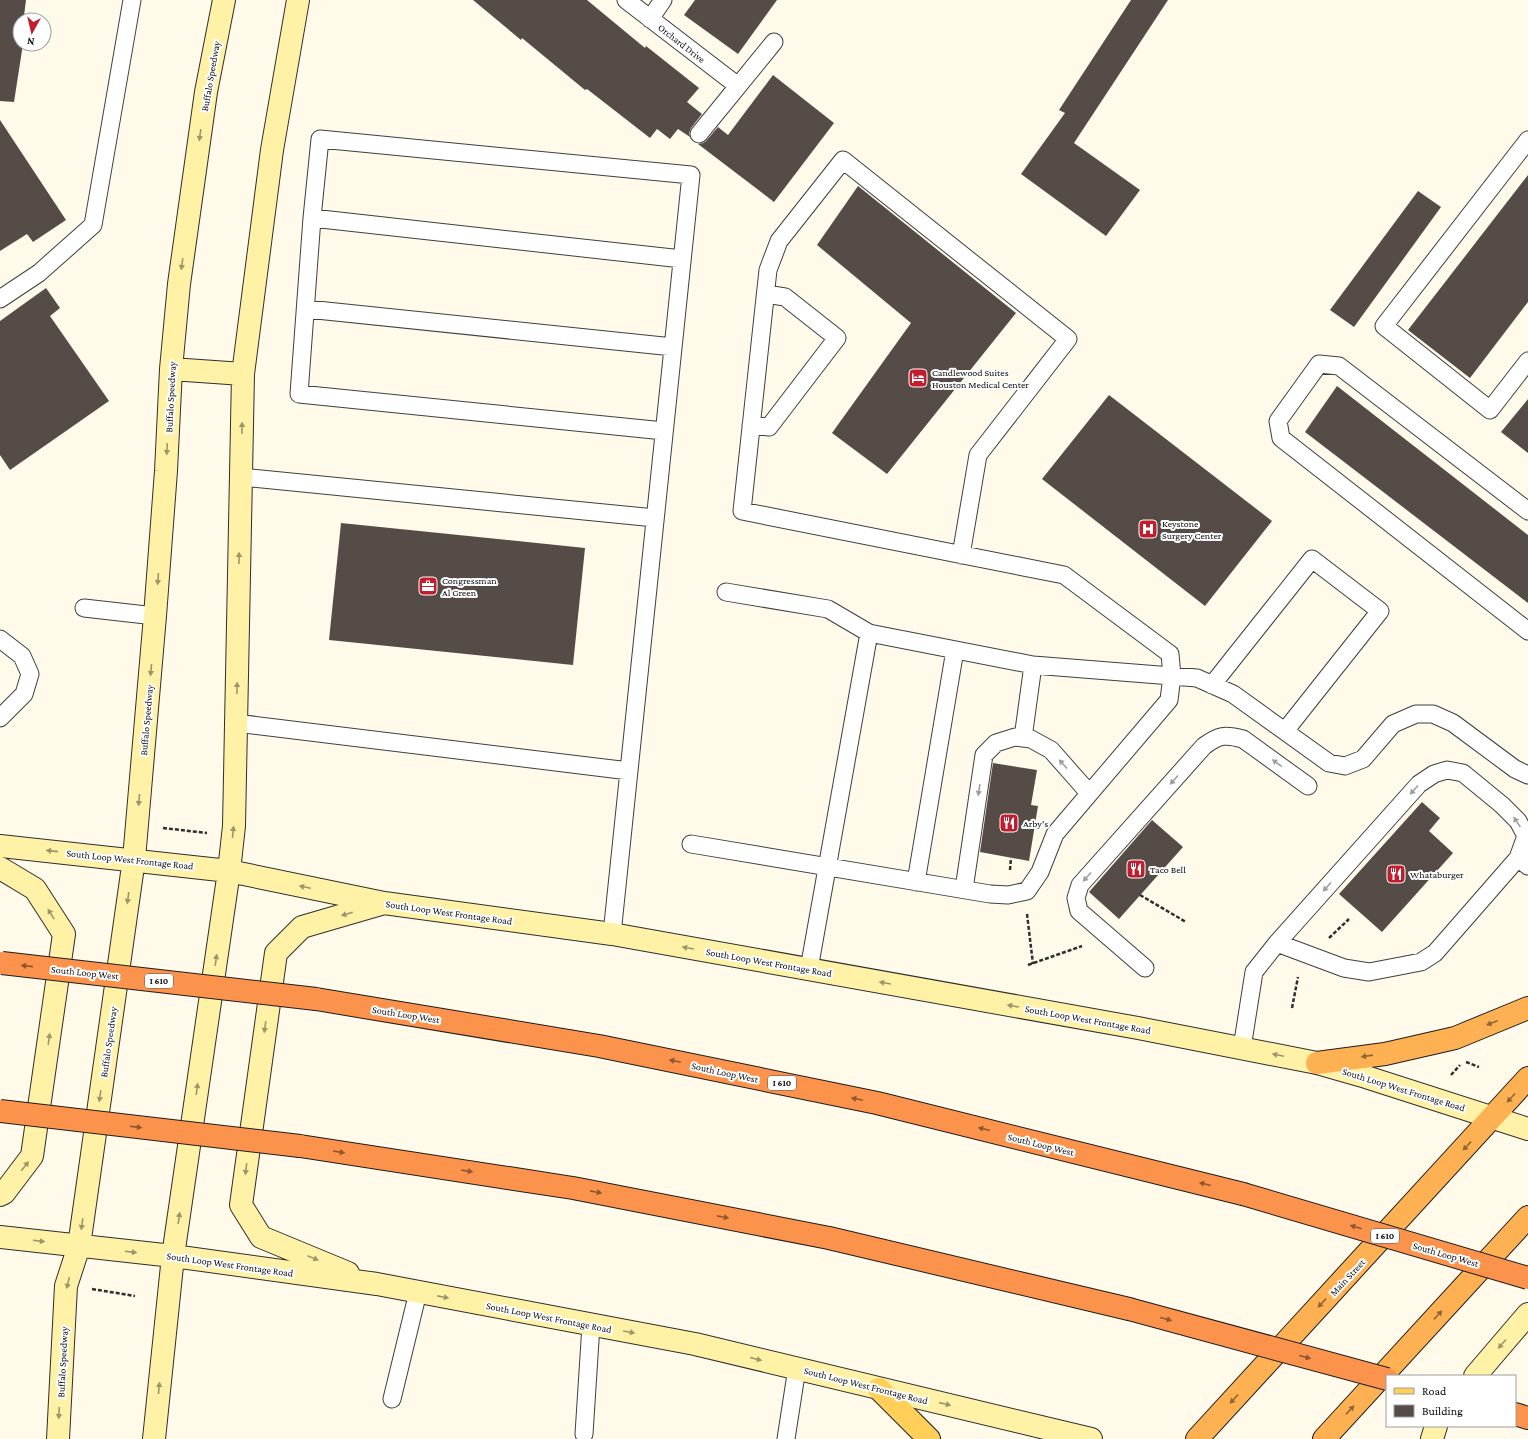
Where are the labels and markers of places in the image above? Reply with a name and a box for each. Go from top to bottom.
hotel icon: Candlewood Suites Houston Medical Center [907,367,929,389]
place label: Candlewood Suites Houston Medical Center [932,367,1029,390]
hospital icon: Keystone Surgery Center [1137,518,1159,540]
place label: Keystone Surgery Center [1162,518,1222,541]
office icon: Congressman Al Green [417,575,439,597]
place label: Congressman Al Green [442,575,497,598]
restaurant icon: Arby's [998,812,1020,834]
place label: Arby's [1023,818,1048,829]
restaurant icon: Taco Bell [1125,858,1147,880]
restaurant icon: Whataburger [1385,863,1407,885]
place label: Taco Bell [1150,864,1186,875]
place label: Whataburger [1410,869,1464,880]

